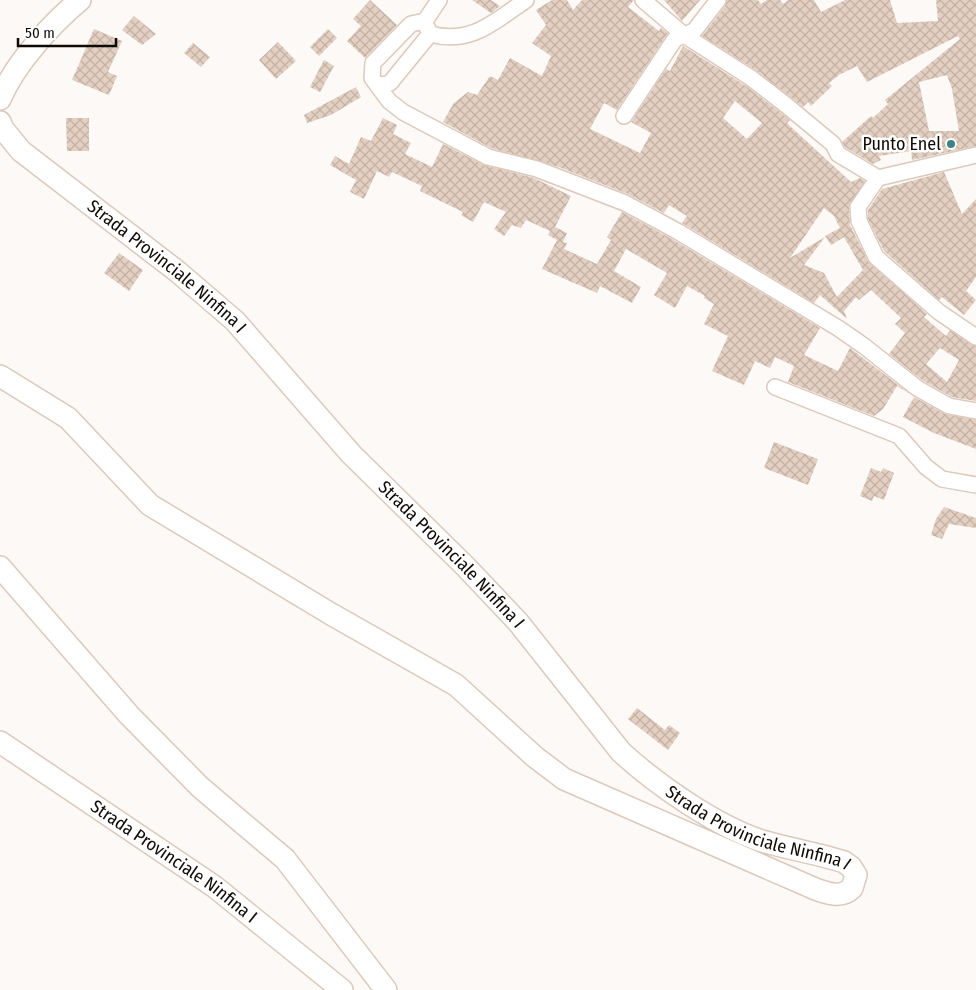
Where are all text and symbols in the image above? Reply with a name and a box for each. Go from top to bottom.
scale bar [18,15,115,47]
text: 50 m [25,24,55,42]
place label: Punto Enel [862,133,941,155]
marker: Punto Enel [945,138,957,150]
street label: Strada Provinciale Ninfina I [83,195,251,337]
street label: Strada Provinciale Ninfina I [374,476,529,632]
street label: Strada Provinciale Ninfina I [661,781,856,875]
street label: Strada Provinciale Ninfina I [86,795,262,928]

